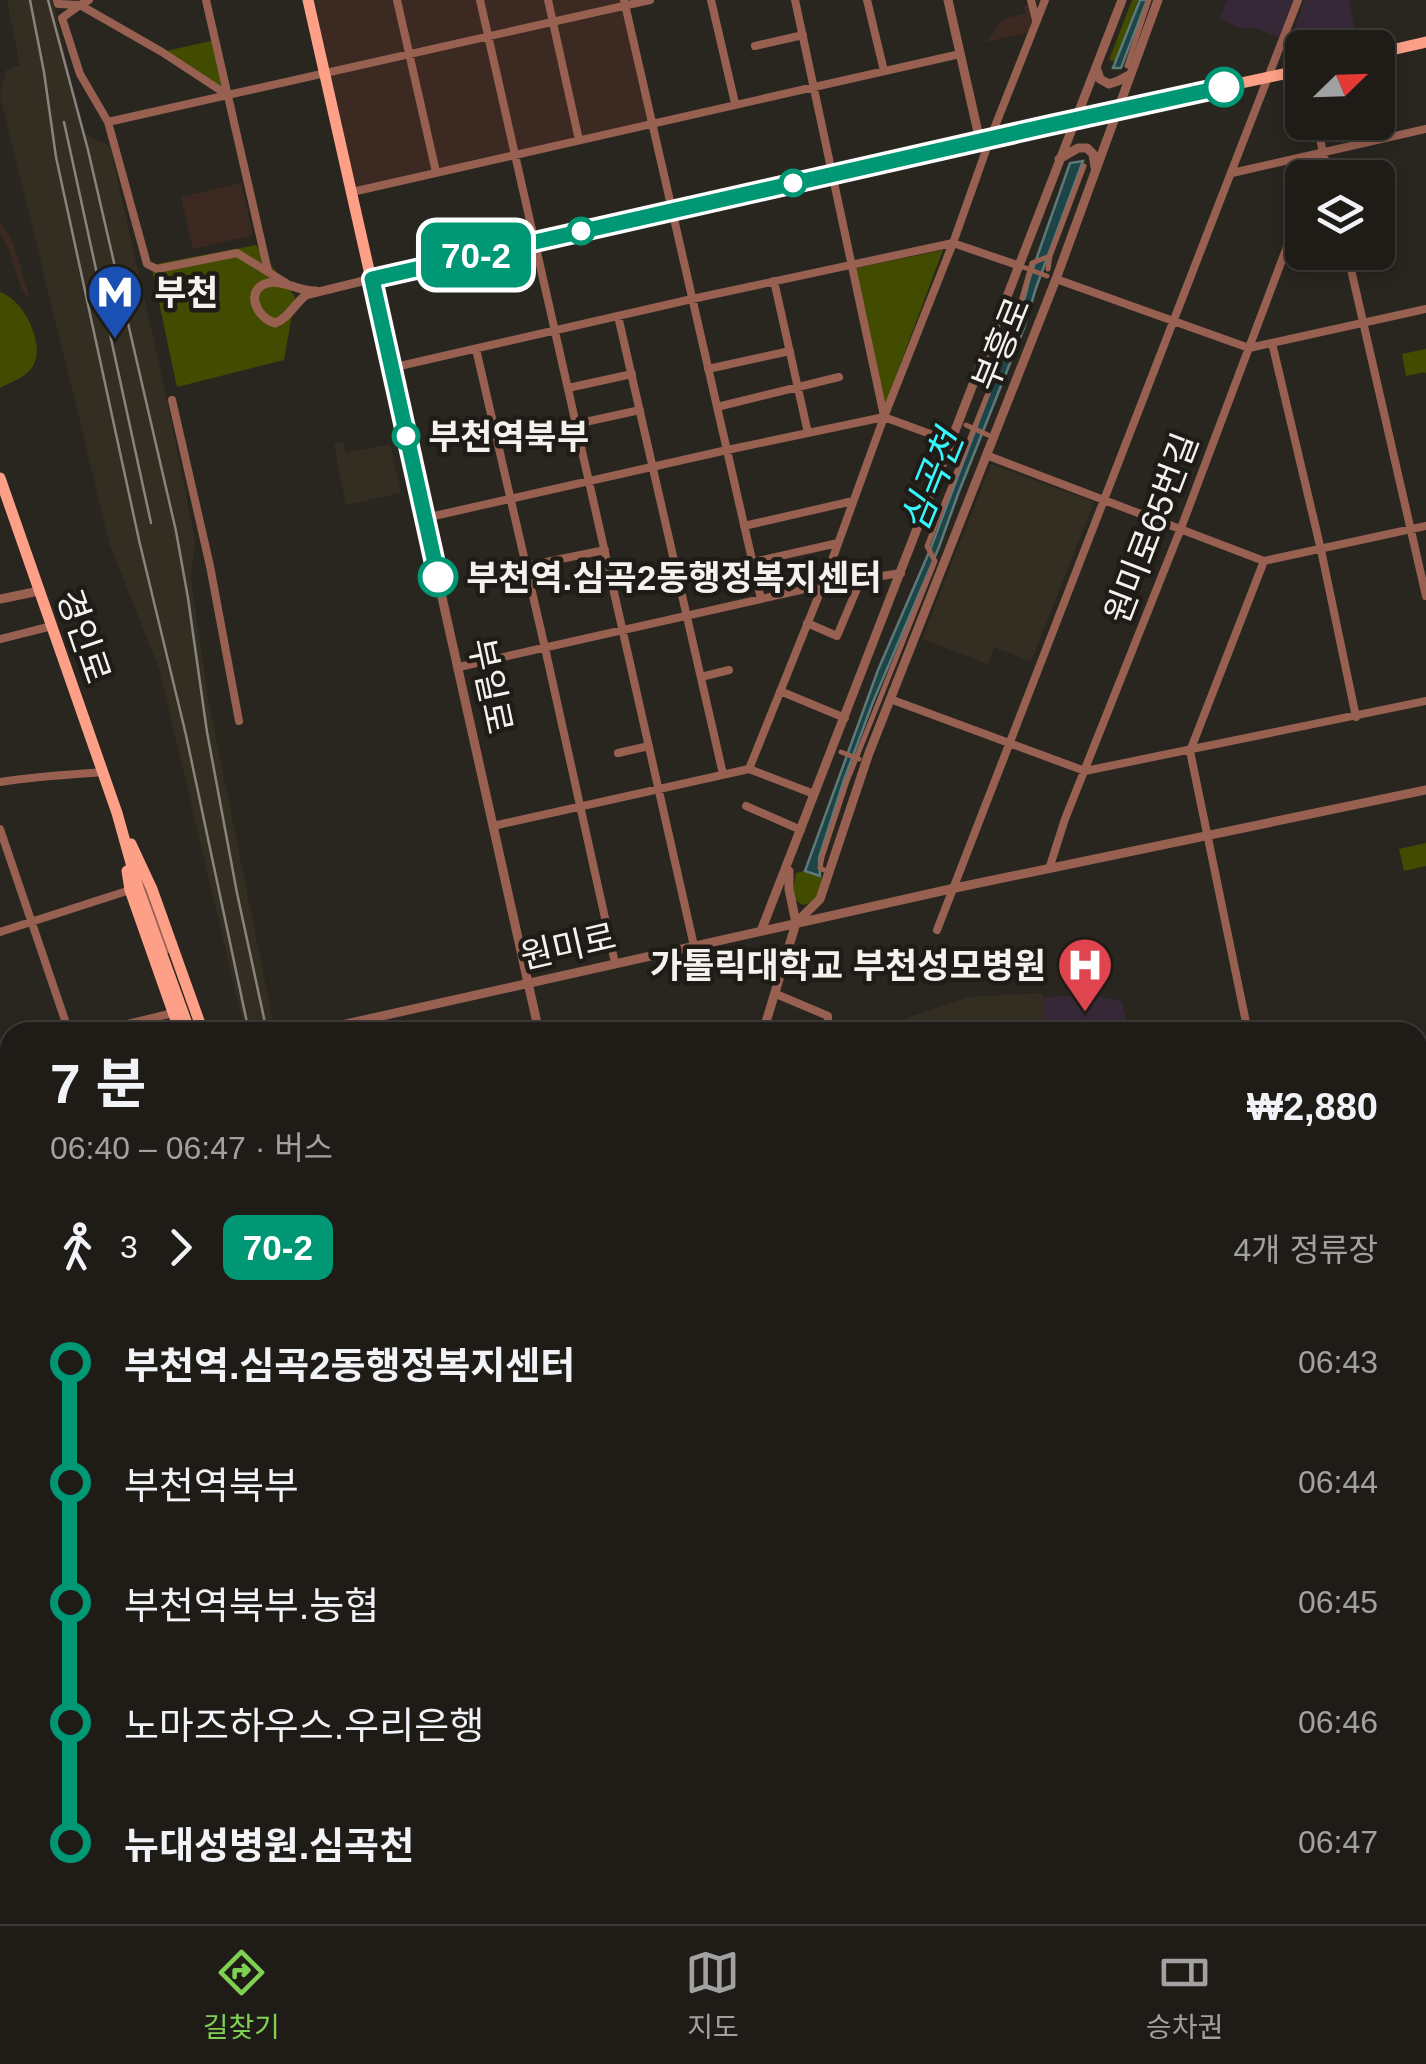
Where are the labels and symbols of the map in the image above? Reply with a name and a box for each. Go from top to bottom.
north arrow [1285,30,1395,140]
unlabelled marker [1205,68,1243,106]
unlabelled marker [780,170,806,196]
unlabelled marker [568,218,594,244]
line badge: 70-2 [406,222,546,288]
metro station icon: 부천 [85,262,145,341]
place label: 부천 [154,273,218,312]
street label: 부흥로 [965,292,1037,396]
place label: 부천역북부 [428,417,589,456]
water label: 심곡천 [893,421,973,537]
marker: 부천역북부 [393,423,419,449]
street label: 원미로65번길 [1097,428,1205,628]
marker: 부천역.심곡2동행정복지센터 [419,558,457,596]
place label: 부천역.심곡2동행정복지센터 [466,558,882,597]
street label: 경인로 [50,584,118,688]
street label: 부일로 [462,635,520,737]
street label: 원미로 [517,916,619,976]
hospital icon: 가톨릭대학교 부천성모병원 [1055,935,1115,1014]
place label: 가톨릭대학교 부천성모병원 [650,946,1046,985]

